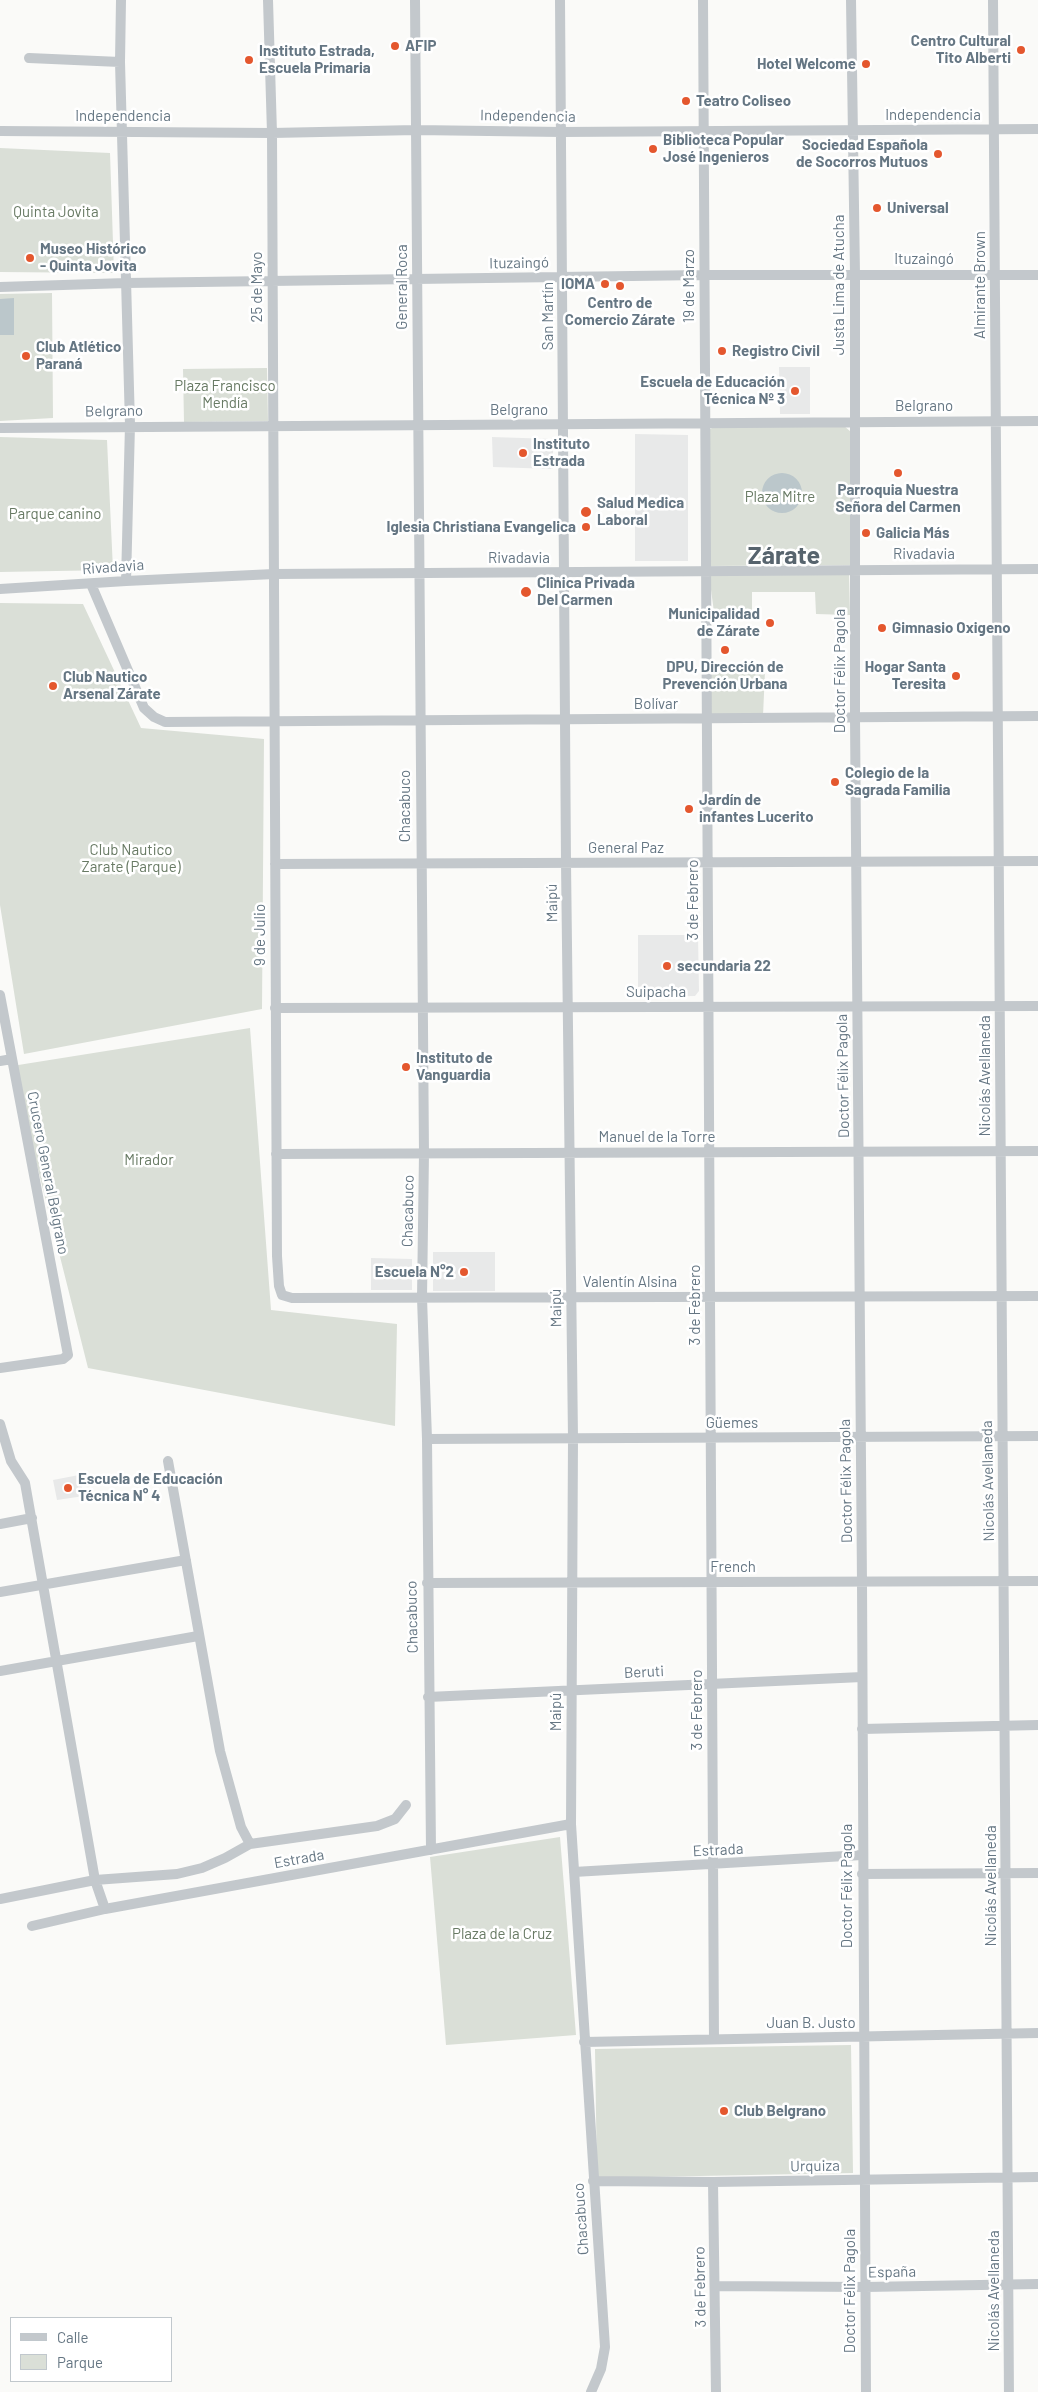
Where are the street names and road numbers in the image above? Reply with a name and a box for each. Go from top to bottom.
street label: Independencia [480,106,576,126]
street label: Independencia [885,106,981,124]
street label: Independencia [75,107,171,125]
street label: Justa Lima de Atucha [830,215,848,355]
street label: Almirante Brown [971,231,989,339]
street label: General Roca [393,244,411,330]
street label: 19 de Marzo [680,249,698,323]
street label: Ituzaingó [894,250,954,268]
street label: 25 de Mayo [248,251,266,323]
street label: Ituzaingó [489,253,549,273]
street label: San Martín [539,282,557,350]
street label: Belgrano [895,397,953,415]
street label: Belgrano [85,401,143,421]
street label: Belgrano [490,401,548,419]
street label: Rivadavia [893,545,955,563]
street label: Rivadavia [488,549,550,567]
street label: Rivadavia [81,556,145,578]
street label: Doctor Félix Pagola [831,609,849,733]
street label: Bolívar [634,695,678,713]
street label: Chacabuco [396,770,414,842]
street label: General Paz [588,839,664,857]
street label: 3 de Febrero [684,860,702,940]
street label: Maipú [543,884,561,922]
street label: 9 de Julio [251,904,269,966]
street label: Suipacha [626,983,686,1001]
street label: Doctor Félix Pagola [833,1014,853,1138]
street label: Nicolás Avellaneda [976,1015,994,1137]
street label: Crucero General Belgrano [23,1090,73,1256]
street label: Manuel de la Torre [599,1128,715,1146]
street label: Chacabuco [398,1175,418,1247]
street label: 3 de Febrero [686,1265,704,1345]
street label: Valentín Alsina [583,1273,677,1291]
street label: Maipú [547,1289,565,1327]
street label: Güemes [706,1414,758,1432]
street label: Doctor Félix Pagola [836,1419,856,1543]
street label: Nicolás Avellaneda [978,1420,998,1542]
street label: French [710,1558,756,1576]
street label: Chacabuco [402,1581,422,1653]
street label: Beruti [623,1662,665,1682]
street label: 3 de Febrero [688,1670,706,1750]
street label: Maipú [547,1693,565,1731]
street label: Doctor Félix Pagola [838,1824,856,1948]
street label: Nicolás Avellaneda [982,1825,1000,1947]
street label: Estrada [692,1840,744,1860]
street label: Estrada [272,1846,326,1872]
street label: Juan B. Justo [766,2014,856,2032]
street label: Urquiza [790,2157,840,2175]
street label: Chacabuco [569,2182,593,2256]
street label: Doctor Félix Pagola [841,2229,859,2353]
street label: Nicolás Avellaneda [985,2230,1003,2352]
street label: 3 de Febrero [690,2246,710,2328]
street label: España [868,2263,916,2281]

